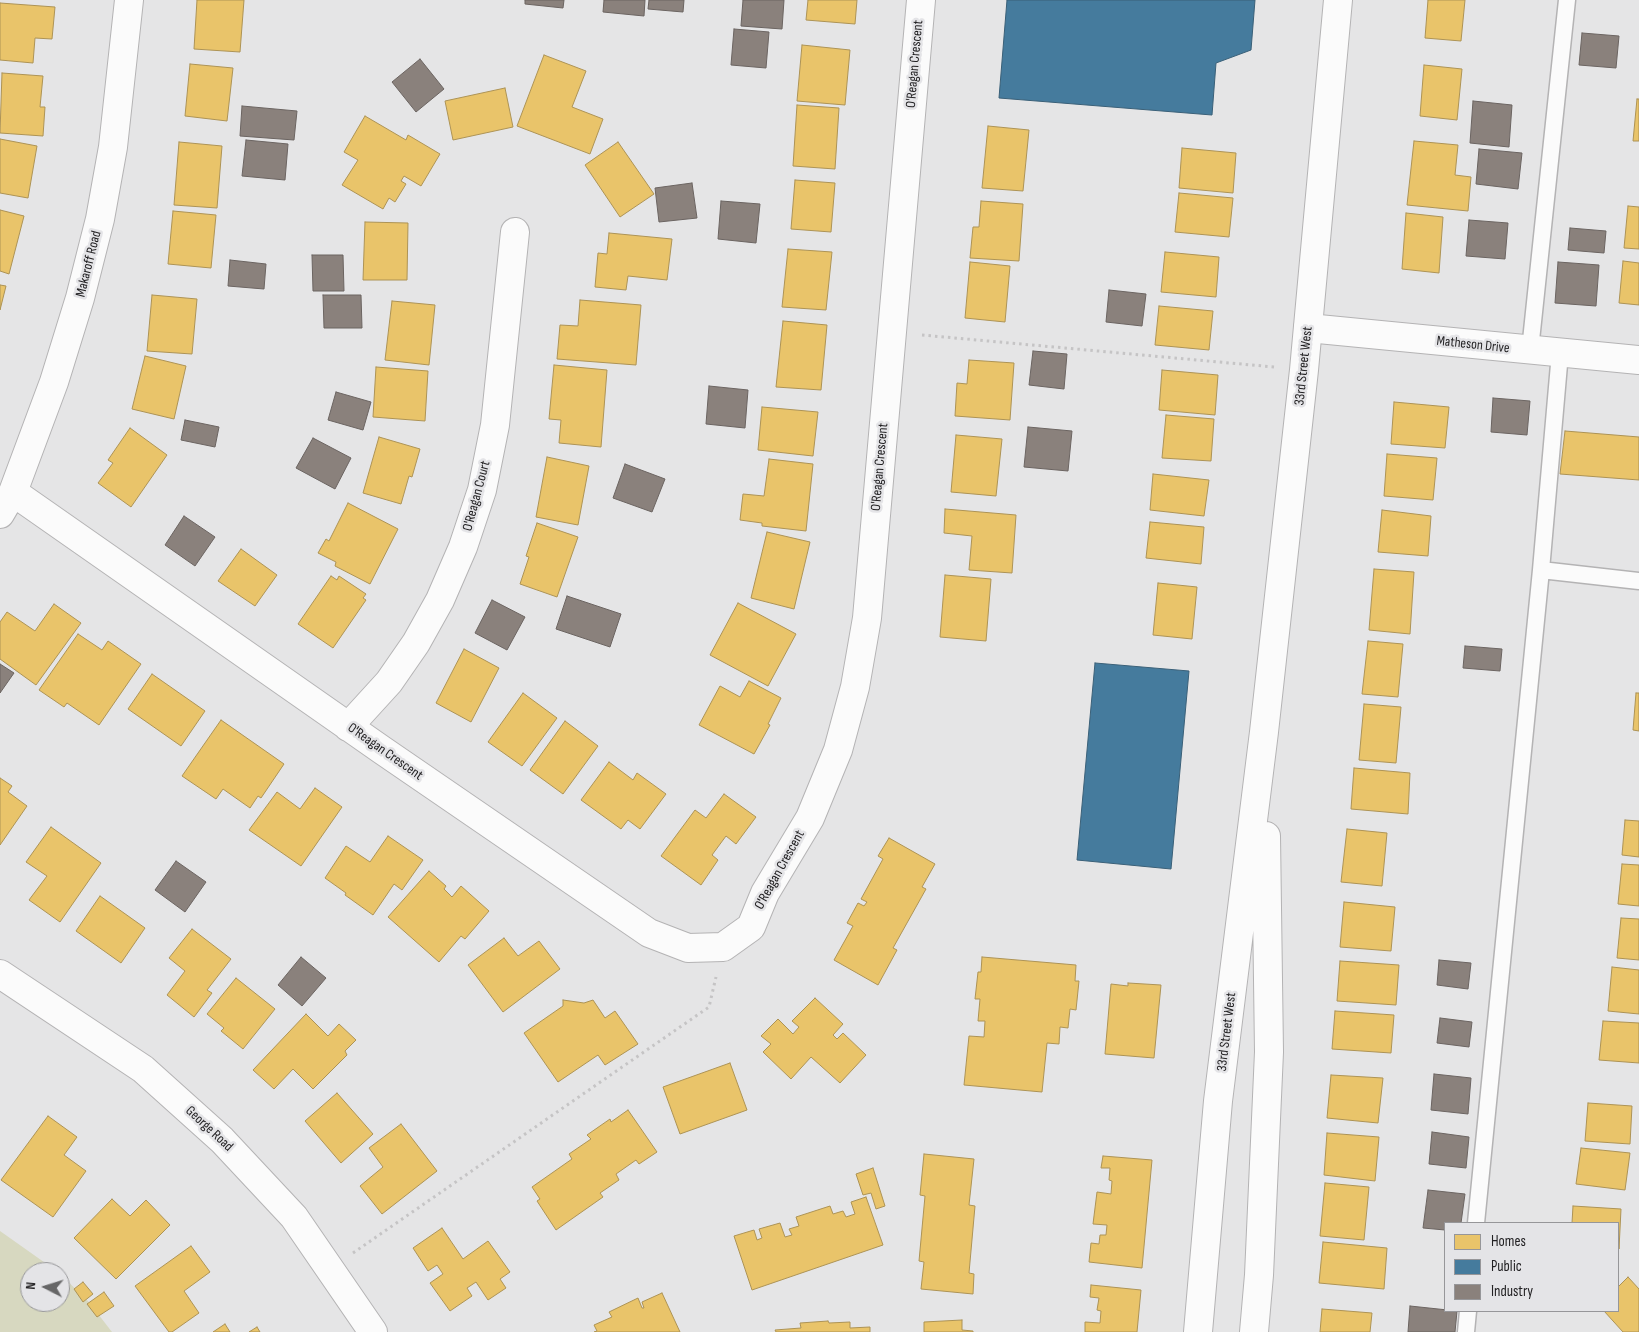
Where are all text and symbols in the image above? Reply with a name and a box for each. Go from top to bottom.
street label: O'Reagan Crescent [903,19,927,109]
street label: Makaroff Road [73,229,105,299]
street label: 33rd Street West [1292,326,1316,406]
street label: Matheson Drive [1436,333,1510,357]
street label: O'Reagan Crescent [868,422,892,512]
street label: O'Reagan Court [460,459,494,533]
street label: O'Reagan Crescent [344,720,426,784]
street label: O'Reagan Crescent [751,827,809,913]
street label: 33rd Street West [1214,992,1240,1072]
street label: George Road [182,1103,236,1155]
legend [1444,1222,1619,1312]
text: Homes [1491,1232,1526,1251]
text: Public [1491,1257,1522,1276]
north arrow [20,1262,70,1312]
text: N [22,1281,39,1290]
text: Industry [1491,1282,1533,1301]

